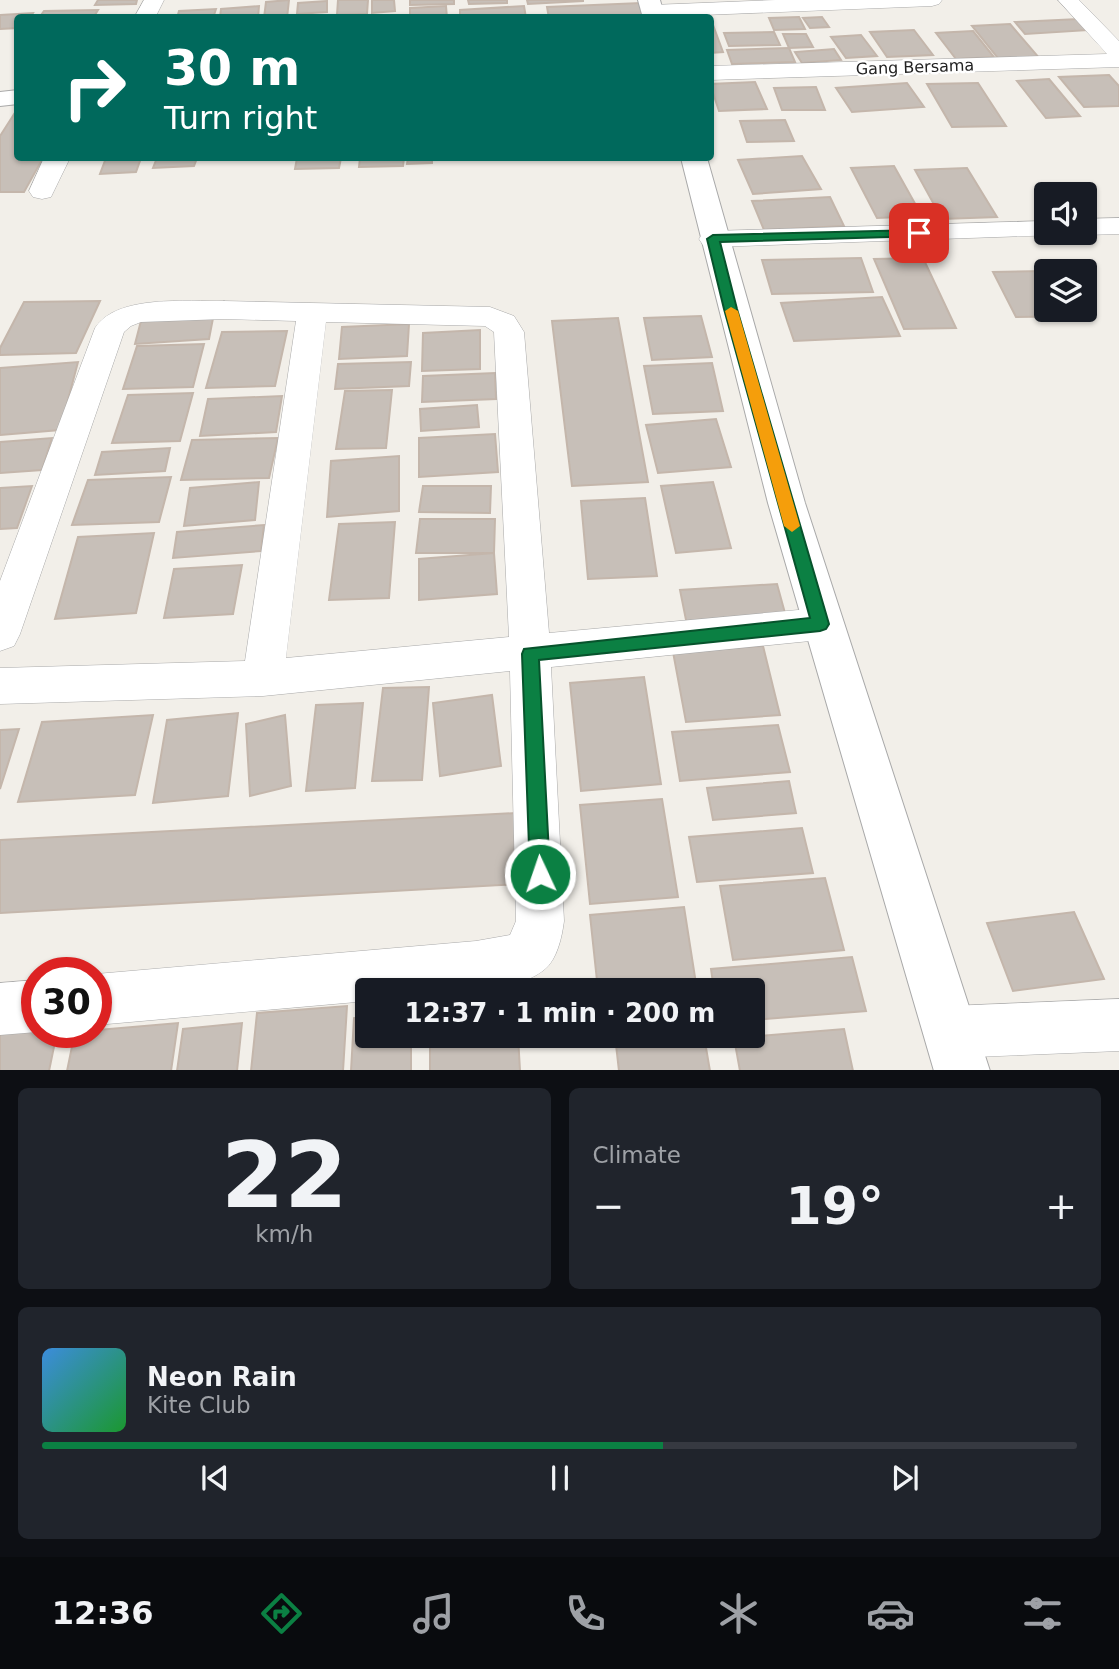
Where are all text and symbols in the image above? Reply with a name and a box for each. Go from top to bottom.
text: 30 m [164,40,300,97]
icon: right [49,42,140,133]
street label: Gang Bersama [855,55,975,79]
text: Turn right [164,99,317,137]
map controls [1034,182,1097,322]
button: sound [1034,182,1097,245]
pin [889,203,949,263]
icon: arrive [900,214,938,252]
button: layers [1034,259,1097,322]
position arrow [503,837,577,911]
speed limit sign: 30 [21,957,112,1048]
text: 12:37 · 1 min · 200 m [405,998,715,1028]
text: 22 [221,1123,348,1228]
text: Climate [593,1142,681,1168]
text: 19° [786,1176,884,1236]
text: − [593,1184,624,1228]
text: + [1045,1184,1077,1228]
text: km/h [255,1221,313,1247]
text: Neon Rain [147,1362,297,1392]
text: Kite Club [147,1392,251,1418]
icon: previous [196,1459,234,1497]
icon: pause [541,1459,579,1497]
icon: next [886,1459,924,1497]
icon: directions [257,1589,306,1638]
icon: music [409,1589,458,1638]
icon: phone [561,1589,610,1638]
icon: climate [714,1589,763,1638]
icon: car [866,1589,915,1638]
icon: filters [1018,1589,1067,1638]
text: 12:36 [52,1594,154,1632]

